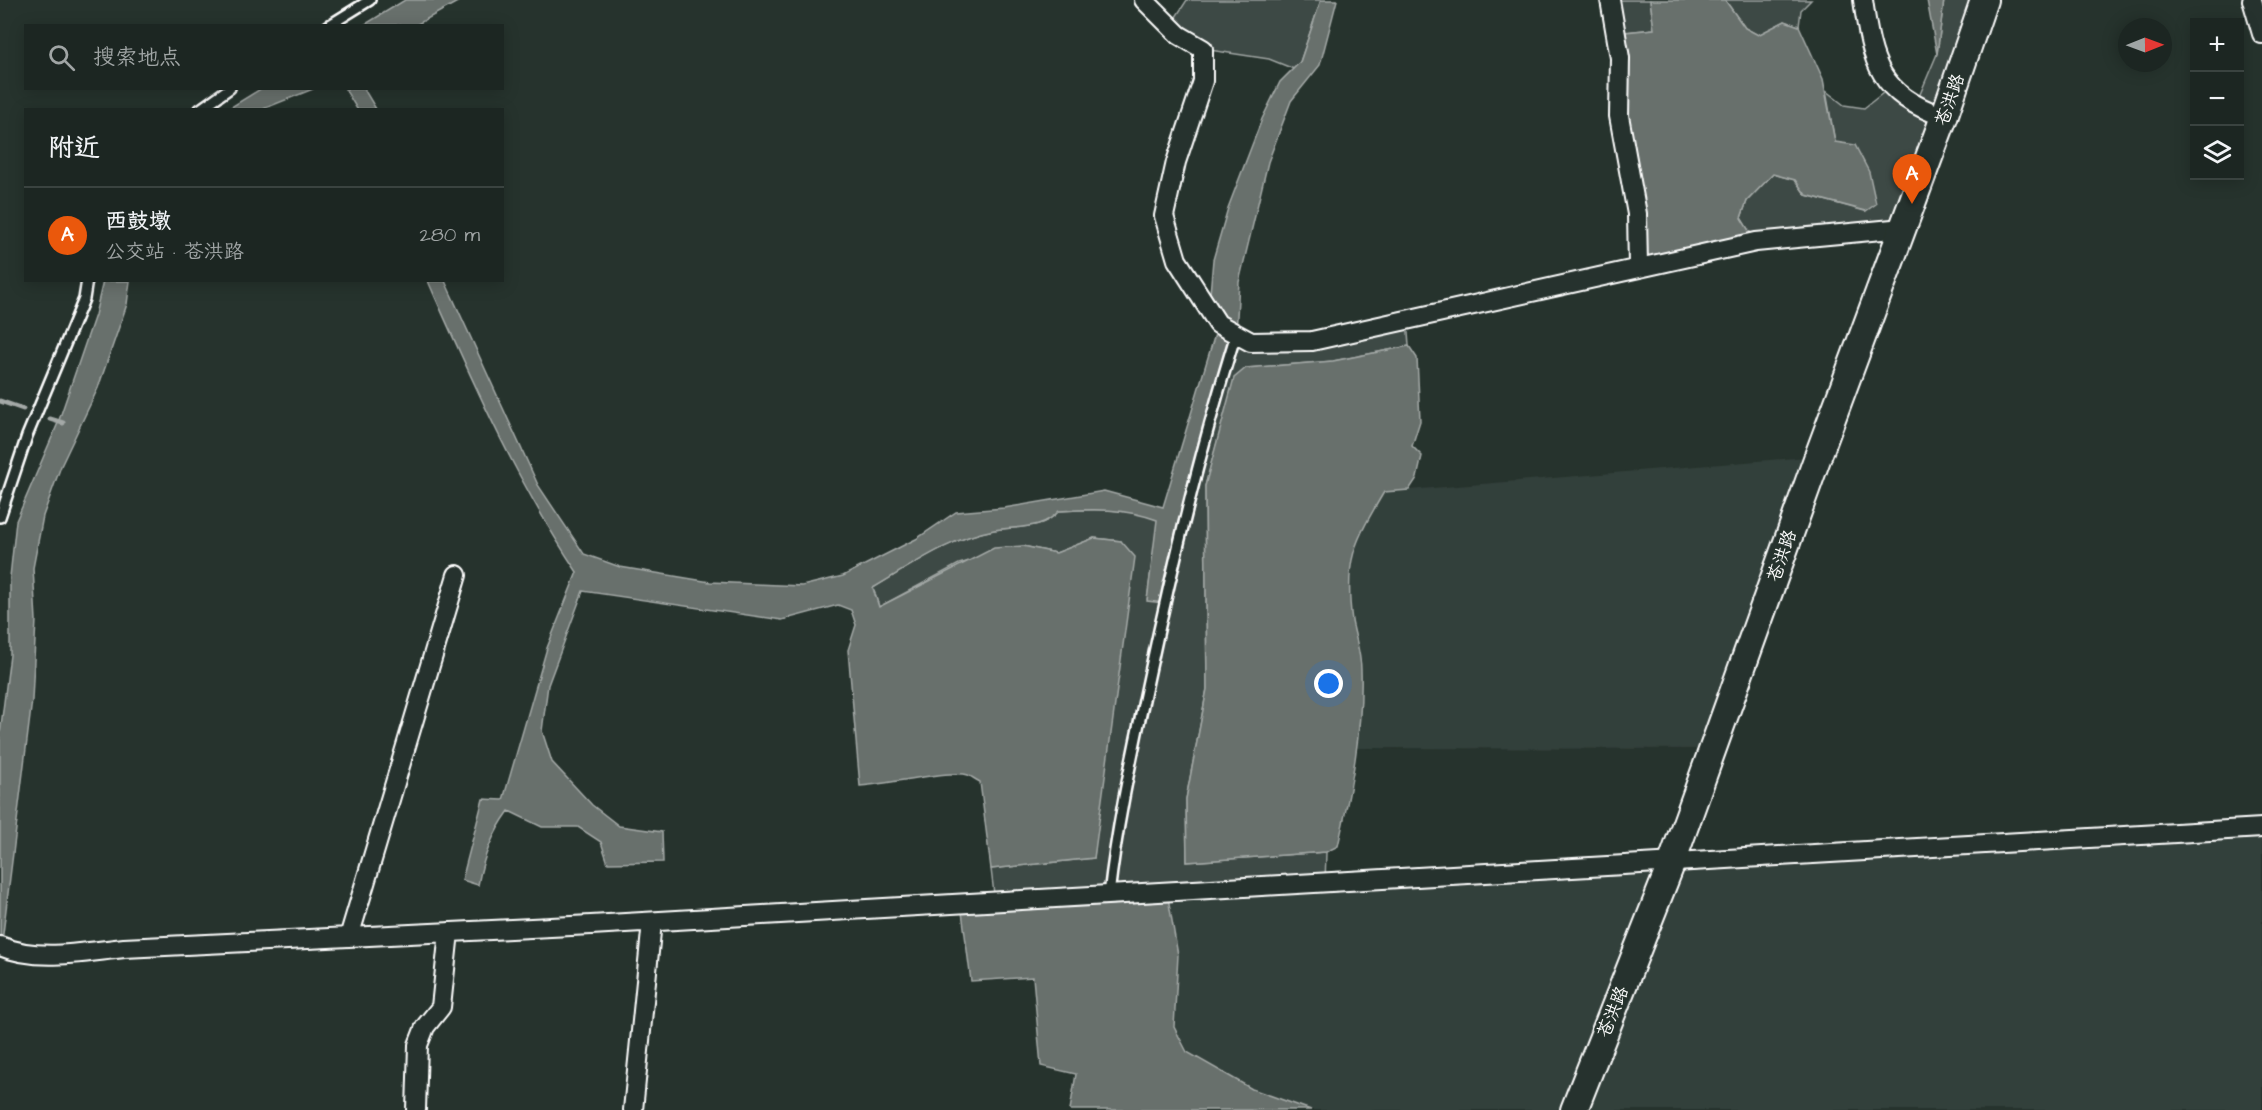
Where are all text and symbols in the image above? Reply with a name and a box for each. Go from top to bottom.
north arrow [2118,18,2172,72]
map controls [2190,18,2244,180]
button: + [2190,18,2244,72]
search box [24,24,504,90]
icon: search [45,41,78,74]
text: 搜索地点 [93,42,181,73]
street label: 苍洪路 [1929,70,1971,130]
button: − [2190,72,2244,126]
button: layers [2190,126,2244,180]
text: 附近 [48,130,100,166]
pin: A [1892,154,1932,204]
text: 西鼓墩 [105,206,171,237]
text: A [61,221,74,249]
text: 280 m [419,221,480,249]
text: 公交站 · 苍洪路 [105,238,244,266]
street label: 苍洪路 [1761,526,1803,586]
your location [1314,669,1343,698]
street label: 苍洪路 [1591,982,1635,1042]

